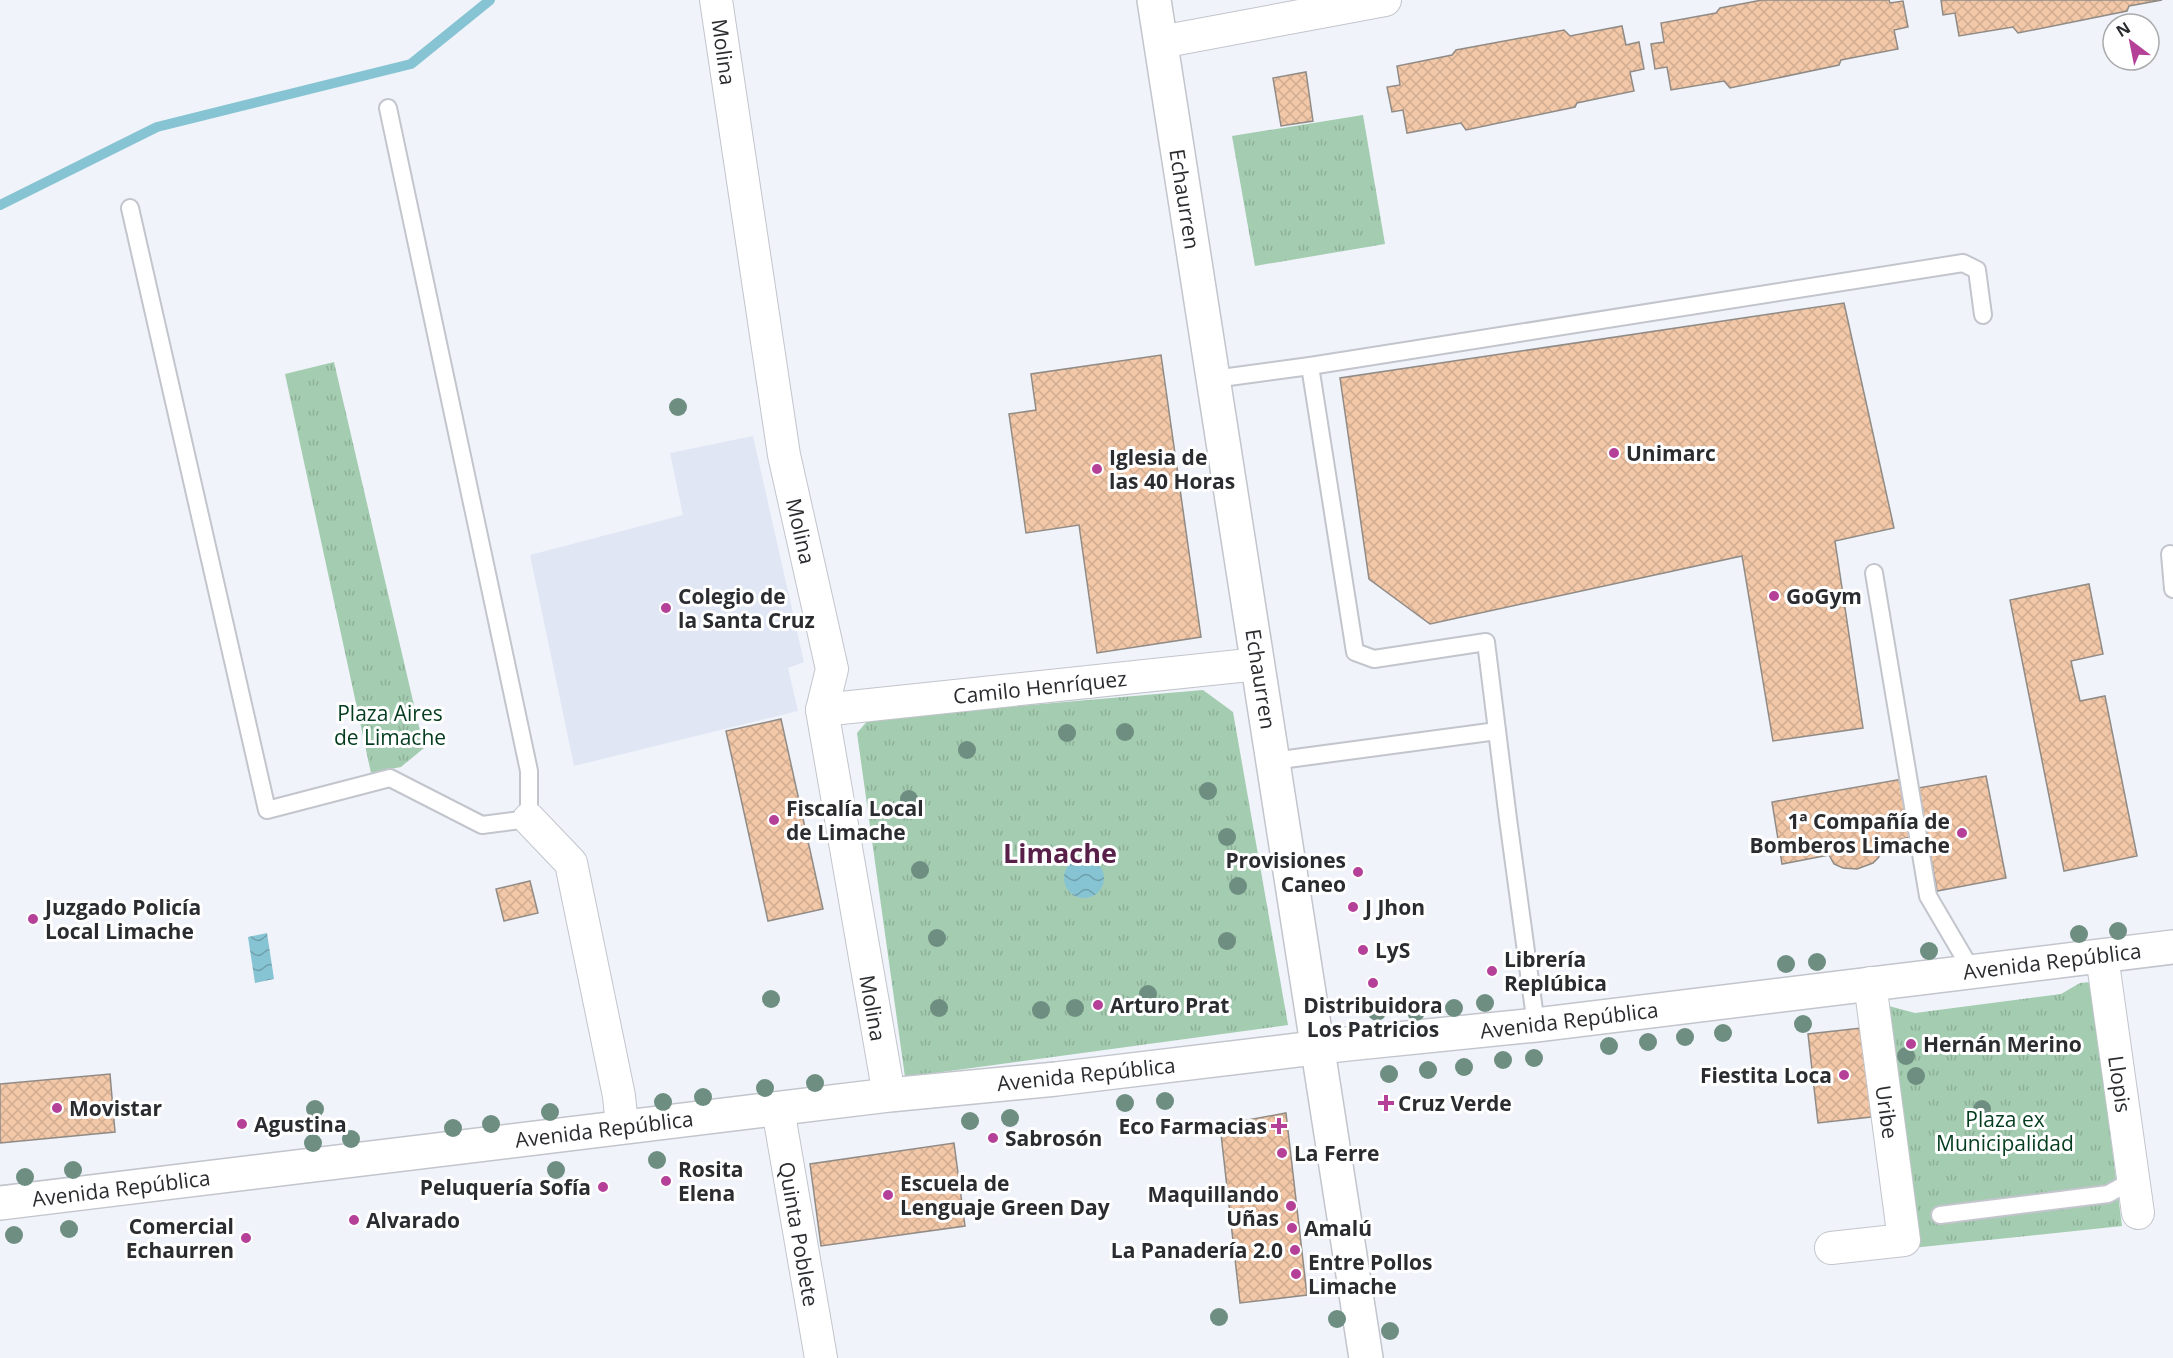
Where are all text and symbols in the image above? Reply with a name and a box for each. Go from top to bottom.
north arrow [2101,12,2161,72]
street label: Molina [705,17,743,87]
text: N [2112,17,2134,42]
street label: Echaurren [1163,147,1207,251]
place label: Unimarc [1626,439,1716,467]
place label: Iglesia de las 40 Horas [1109,443,1235,495]
marker: Unimarc [1607,446,1621,460]
marker: Iglesia de las 40 Horas [1090,462,1104,476]
street label: Molina [780,495,822,567]
place label: Colegio de la Santa Cruz [678,582,815,634]
place label: GoGym [1786,582,1862,610]
marker: GoGym [1767,589,1781,603]
marker: Colegio de la Santa Cruz [659,601,673,615]
street label: Echaurren [1239,627,1283,731]
street label: Camilo Henríquez [952,664,1128,710]
park label: Plaza Aires de Limache [334,699,446,751]
place label: Fiscalía Local de Limache [786,794,924,846]
place label: 1ª Compañía de Bomberos Limache [1750,807,1950,859]
marker: Fiscalía Local de Limache [767,813,781,827]
marker: 1ª Compañía de Bomberos Limache [1955,826,1969,840]
district label: Limache [1003,834,1117,871]
place label: Provisiones Caneo [1225,846,1346,898]
marker: Provisiones Caneo [1351,865,1365,879]
place label: Juzgado Policía Local Limache [43,893,201,945]
place label: J Jhon [1363,893,1425,921]
marker: J Jhon [1346,900,1360,914]
marker: Juzgado Policía Local Limache [26,912,40,926]
place label: LyS [1375,936,1410,964]
street label: Avenida República [1961,936,2143,986]
marker: LyS [1356,943,1370,957]
place label: Librería Replúbica [1504,945,1607,997]
marker: Librería Replúbica [1485,964,1499,978]
street label: Molina [853,973,893,1043]
marker: Distribuidora Los Patricios [1366,976,1380,990]
place label: Arturo Prat [1110,991,1229,1019]
place label: Distribuidora Los Patricios [1303,991,1443,1043]
street label: Avenida República [1478,995,1660,1045]
marker: Arturo Prat [1091,998,1105,1012]
place label: Hernán Merino [1923,1030,2082,1058]
marker: Hernán Merino [1904,1037,1918,1051]
street label: Avenida República [995,1051,1177,1097]
street label: Llopis [2102,1054,2138,1114]
place label: Fiestita Loca [1700,1061,1832,1089]
marker: Fiestita Loca [1837,1068,1851,1082]
street label: Uribe [1869,1083,1905,1141]
place label: Cruz Verde [1398,1089,1512,1117]
place label: Movistar [69,1094,162,1122]
marker: Cruz Verde [1379,1096,1393,1110]
marker: Movistar [50,1101,64,1115]
street label: Avenida República [513,1104,695,1154]
park label: Plaza ex Municipalidad [1936,1105,2074,1157]
place label: Agustina [254,1110,347,1138]
place label: Eco Farmacias [1119,1112,1267,1140]
marker: Agustina [235,1117,249,1131]
marker: Eco Farmacias [1272,1119,1286,1133]
place label: Sabrosón [1005,1124,1102,1152]
marker: Sabrosón [986,1131,1000,1145]
place label: La Ferre [1294,1139,1379,1167]
marker: La Ferre [1275,1146,1289,1160]
place label: Rosita Elena [678,1155,744,1207]
street label: Quinta Poblete [772,1159,826,1309]
street label: Avenida República [30,1163,212,1213]
place label: Escuela de Lenguaje Green Day [900,1169,1110,1221]
place label: Peluquería Sofía [420,1173,591,1201]
marker: Rosita Elena [659,1174,673,1188]
marker: Peluquería Sofía [596,1180,610,1194]
place label: Maquillando Uñas [1147,1180,1279,1232]
marker: Escuela de Lenguaje Green Day [881,1188,895,1202]
marker: Maquillando Uñas [1284,1199,1298,1213]
place label: Alvarado [366,1206,460,1234]
place label: Comercial Echaurren [126,1212,234,1264]
marker: Alvarado [347,1213,361,1227]
place label: Amalú [1304,1214,1372,1242]
marker: Amalú [1285,1221,1299,1235]
marker: Comercial Echaurren [239,1231,253,1245]
place label: La Panadería 2.0 [1111,1236,1283,1264]
marker: La Panadería 2.0 [1288,1243,1302,1257]
place label: Entre Pollos Limache [1308,1248,1433,1300]
marker: Entre Pollos Limache [1289,1267,1303,1281]

